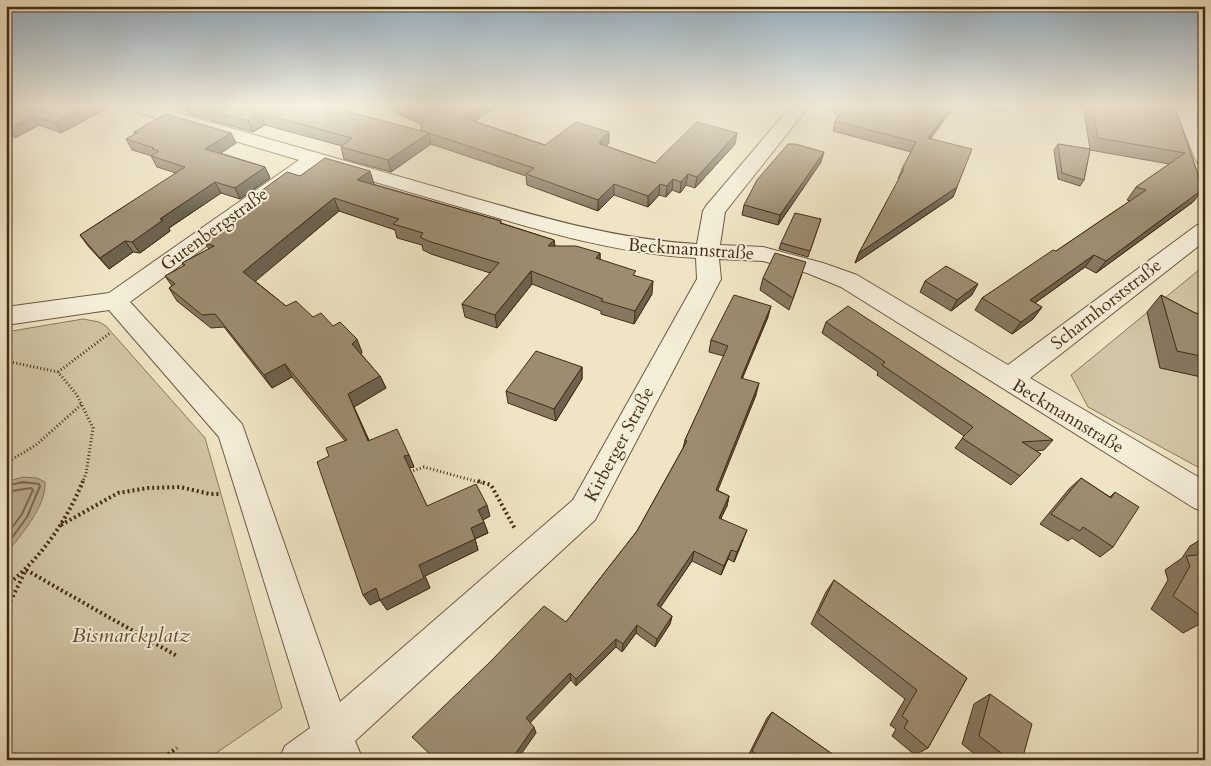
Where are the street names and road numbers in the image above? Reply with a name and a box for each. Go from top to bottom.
street label: Gutenbergstraße [155,182,273,277]
street label: Beckmannstraße [627,233,755,266]
street label: Scharnhorststraße [1046,253,1167,356]
street label: Beckmannstraße [1007,373,1128,460]
street label: Kirberger Straße [579,382,660,506]

